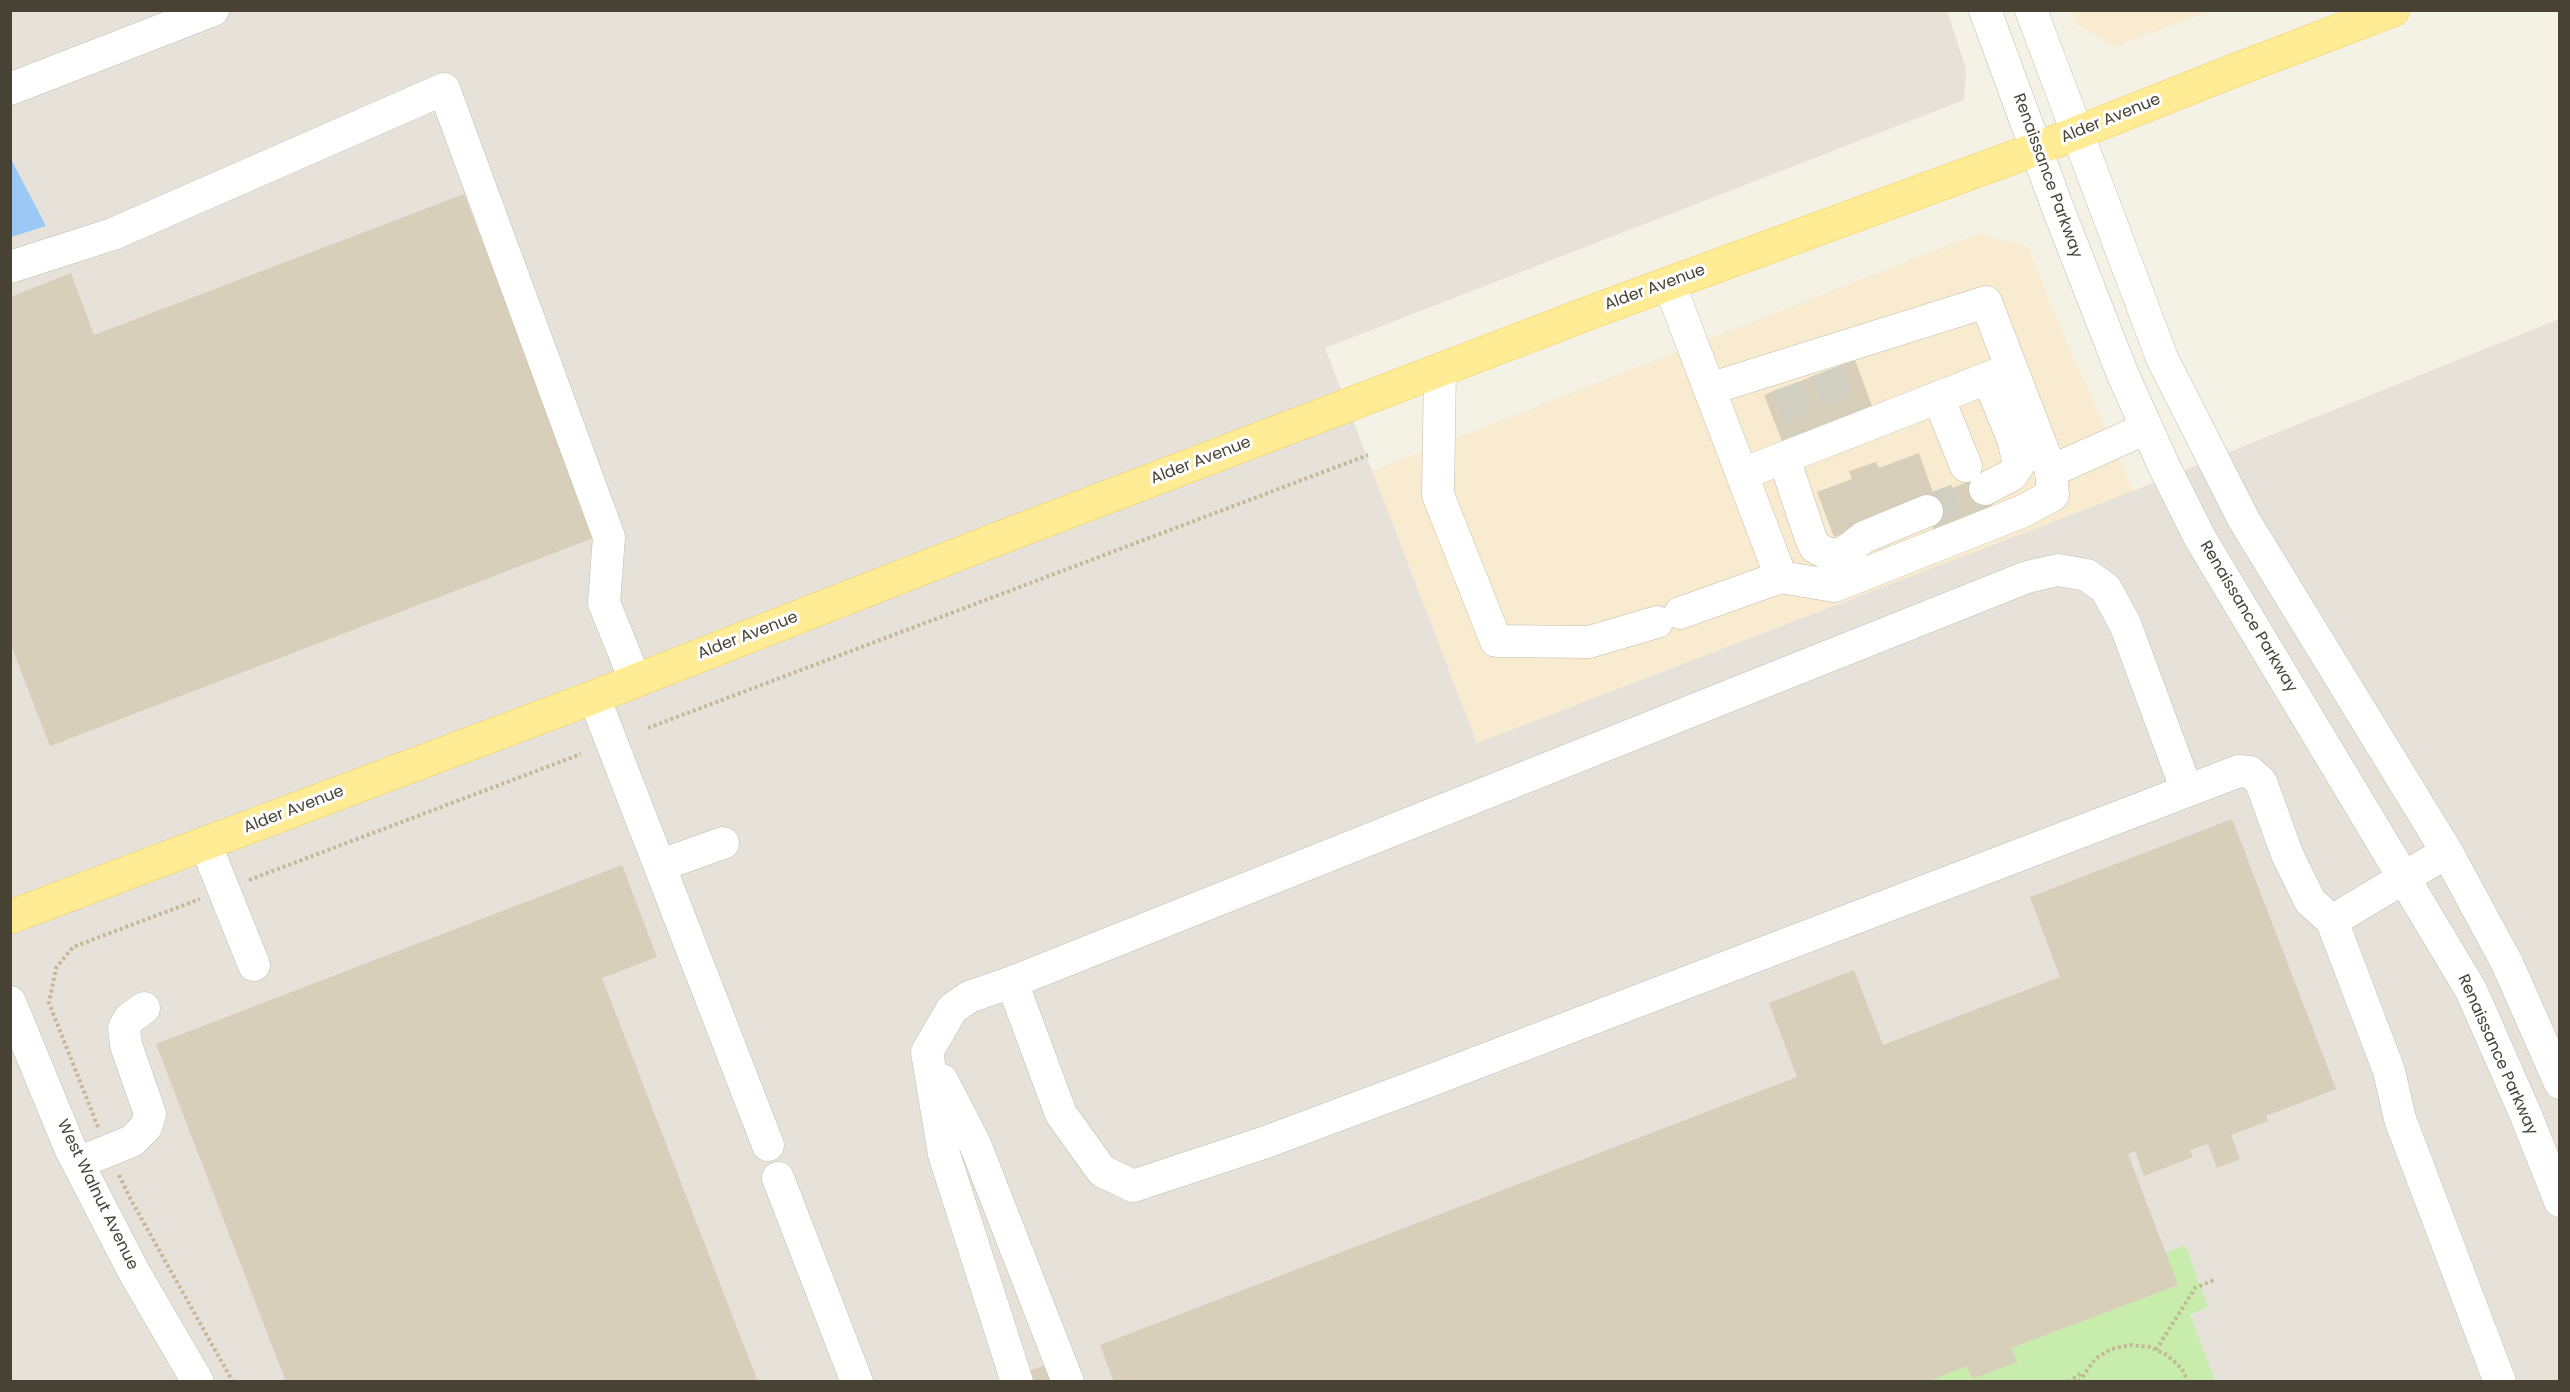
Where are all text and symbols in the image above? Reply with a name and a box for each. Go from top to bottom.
street label: Alder Avenue [2058,90,2164,148]
street label: Renaissance Parkway [2008,91,2086,261]
street label: Alder Avenue [1602,261,1708,315]
street label: Alder Avenue [1148,433,1254,489]
street label: Renaissance Parkway [2195,538,2301,696]
street label: Alder Avenue [695,608,801,664]
street label: Alder Avenue [241,782,347,838]
street label: Renaissance Parkway [2453,972,2541,1138]
street label: West Walnut Avenue [52,1117,142,1273]

